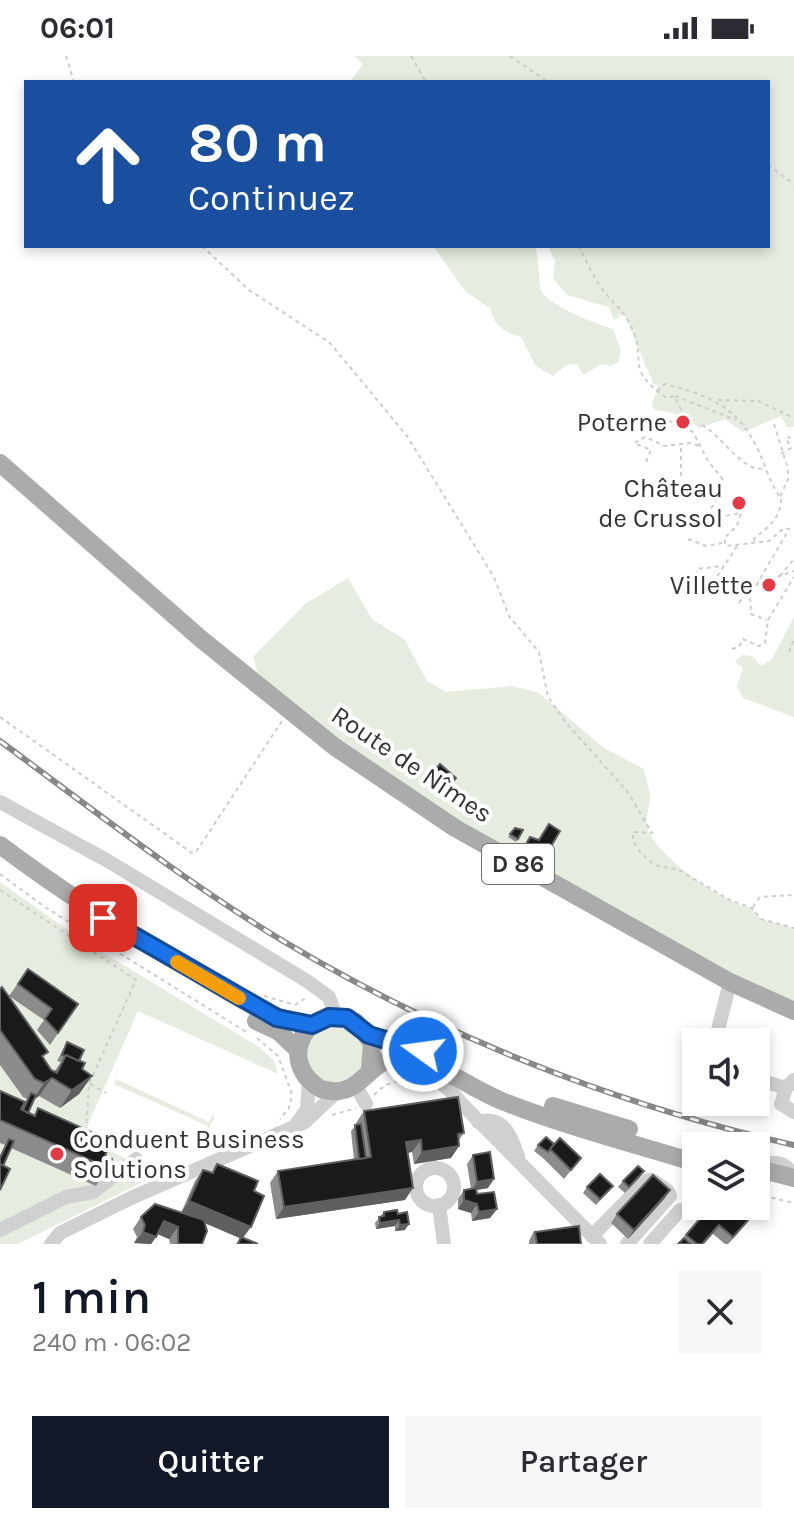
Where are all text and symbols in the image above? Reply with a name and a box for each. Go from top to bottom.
text: 06:01 [40,10,115,46]
text: 80 m [188,110,327,175]
icon: ahead [56,112,160,216]
text: Continuez [188,177,355,219]
place label: Poterne [577,407,667,438]
marker: Poterne [674,413,692,431]
place label: Château de Crussol [598,473,723,534]
marker: Château de Crussol [730,494,748,512]
place label: Villette [670,570,753,601]
marker: Villette [760,576,778,594]
street label: Route de Nîmes [326,699,498,830]
road number: D 86 [482,844,554,884]
pin [69,884,137,952]
icon: arrive [81,896,125,940]
position arrow [381,1009,465,1093]
map controls [682,1028,770,1220]
button: sound [682,1028,770,1116]
place label: Conduent Business Solutions [73,1124,305,1185]
button: layers [682,1132,770,1220]
marker: Conduent Business Solutions [48,1145,66,1163]
text: 1 min [32,1269,151,1325]
button: close [678,1270,762,1354]
text: 240 m · 06:02 [32,1327,191,1358]
button: Quitter [32,1416,389,1508]
button: Partager [405,1416,762,1508]

